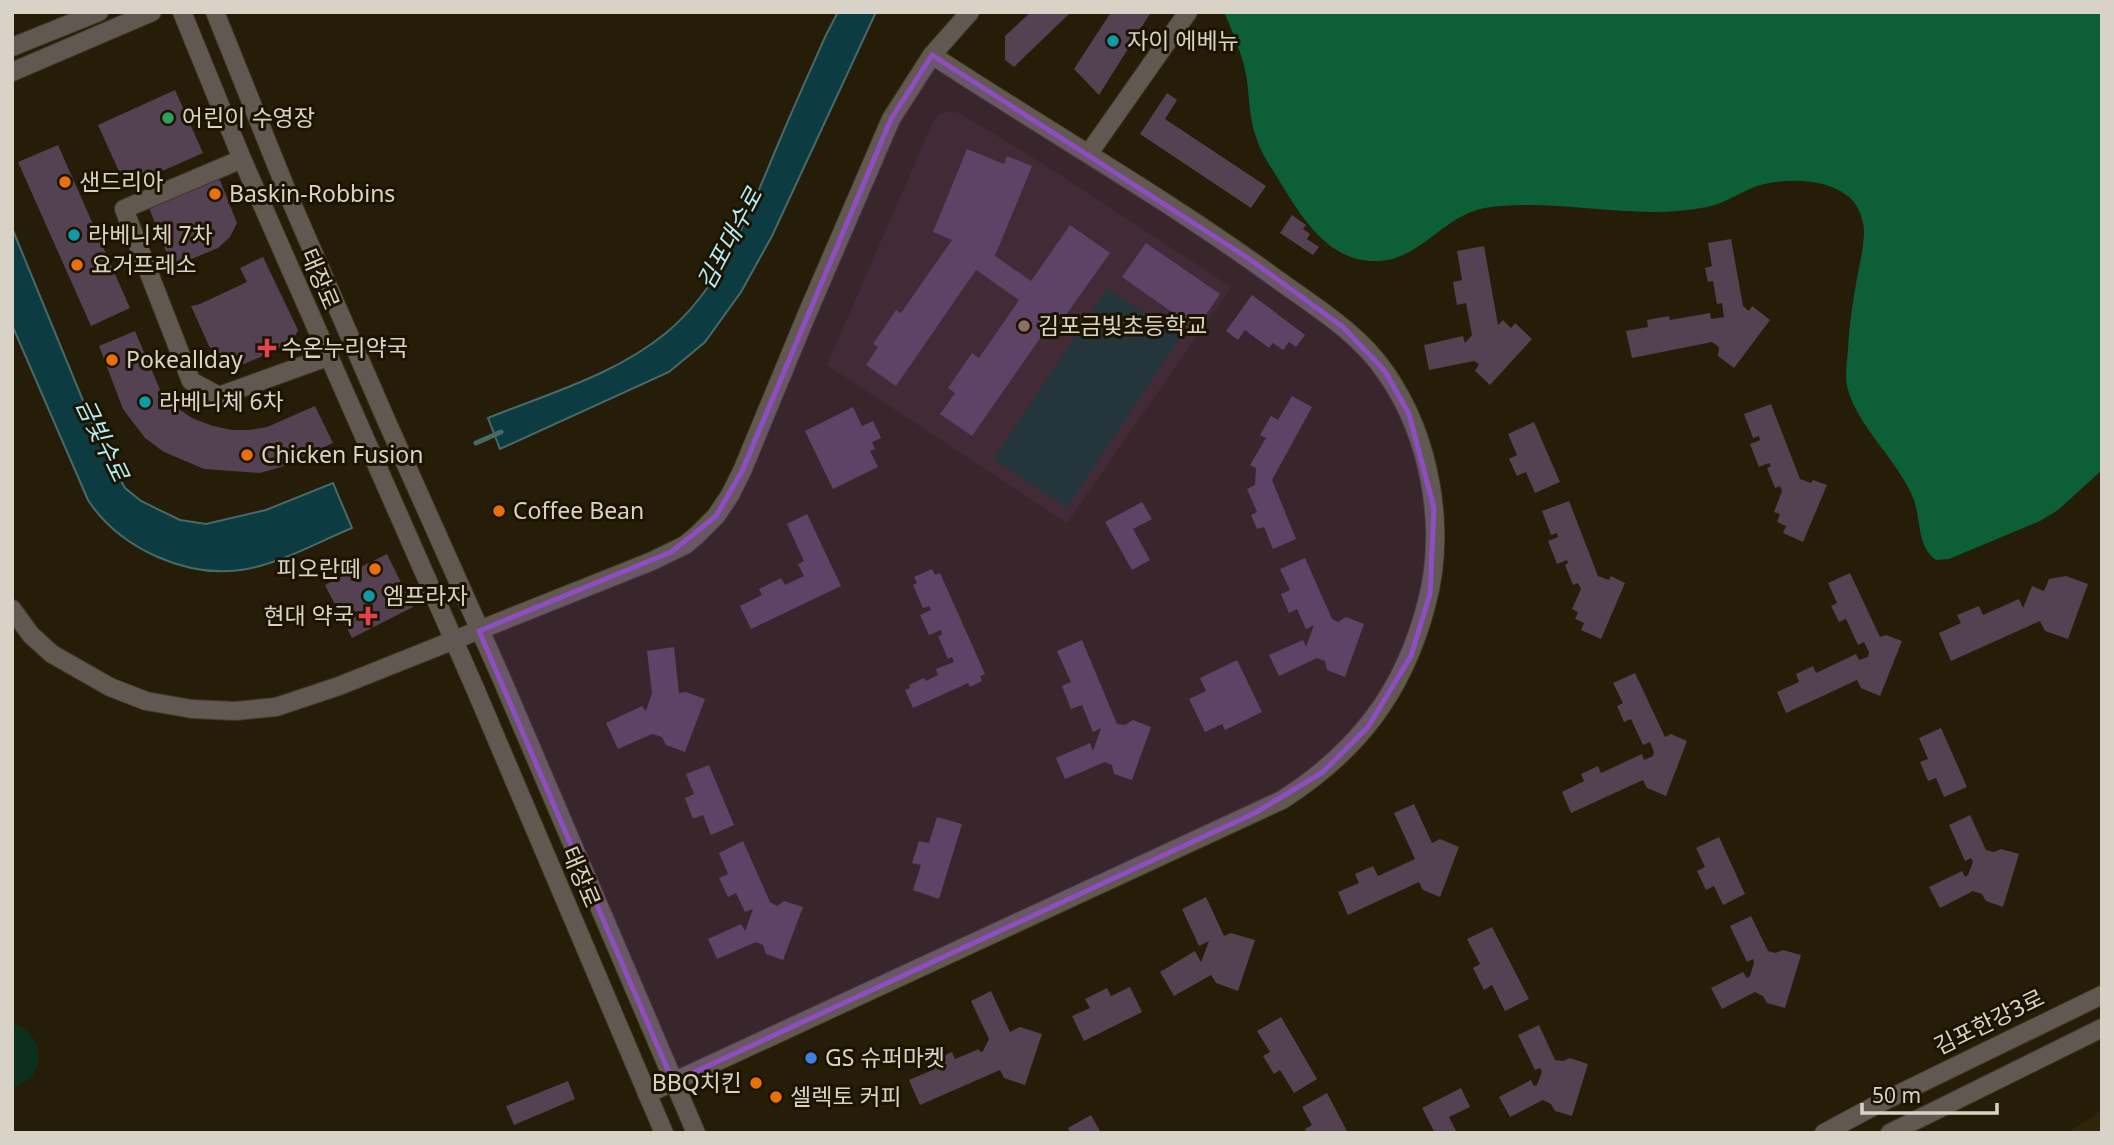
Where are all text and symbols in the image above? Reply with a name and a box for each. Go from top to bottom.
place label: 자이 에베뉴 [1127,24,1239,56]
marker: 자이 에베뉴 [1105,33,1121,49]
place label: 어린이 수영장 [182,101,315,133]
marker: 어린이 수영장 [160,110,176,126]
place label: 샌드리아 [79,165,164,197]
marker: 샌드리아 [57,174,73,190]
place label: Baskin-Robbins [229,177,395,209]
water label: 김포대수로 [688,181,770,295]
marker: Baskin-Robbins [207,186,223,202]
place label: 라베니체 7차 [88,218,213,250]
marker: 라베니체 7차 [66,227,82,243]
street label: 태장로 [294,243,348,314]
place label: 요거프레소 [91,248,197,280]
marker: 요거프레소 [69,257,85,273]
place label: 김포금빛초등학교 [1038,309,1207,341]
marker: 김포금빛초등학교 [1016,318,1032,334]
place label: 수온누리약국 [281,331,408,363]
marker: 수온누리약국 [259,340,275,356]
place label: Pokeallday [126,343,243,375]
marker: Pokeallday [104,352,120,368]
place label: 라베니체 6차 [159,385,284,417]
water label: 금빛수로 [69,392,138,487]
marker: 라베니체 6차 [137,394,153,410]
place label: Chicken Fusion [261,438,423,470]
marker: Chicken Fusion [239,447,255,463]
place label: Coffee Bean [513,494,644,526]
marker: Coffee Bean [491,503,507,519]
place label: 피오란떼 [276,552,361,584]
marker: 피오란떼 [367,561,383,577]
place label: 엠프라자 [383,579,468,611]
marker: 엠프라자 [361,588,377,604]
place label: 현대 약국 [263,599,354,631]
marker: 현대 약국 [360,608,376,624]
street label: 태장로 [555,841,609,912]
street label: 김포한강3로 [1928,981,2049,1062]
place label: GS 슈퍼마켓 [825,1041,945,1073]
marker: GS 슈퍼마켓 [803,1050,819,1066]
place label: BBQ치킨 [652,1066,742,1098]
scale bar [1862,1072,1997,1116]
marker: BBQ치킨 [748,1075,764,1091]
place label: 셀렉토 커피 [790,1080,902,1112]
text: 50 m [1872,1081,1921,1109]
marker: 셀렉토 커피 [768,1089,784,1105]

